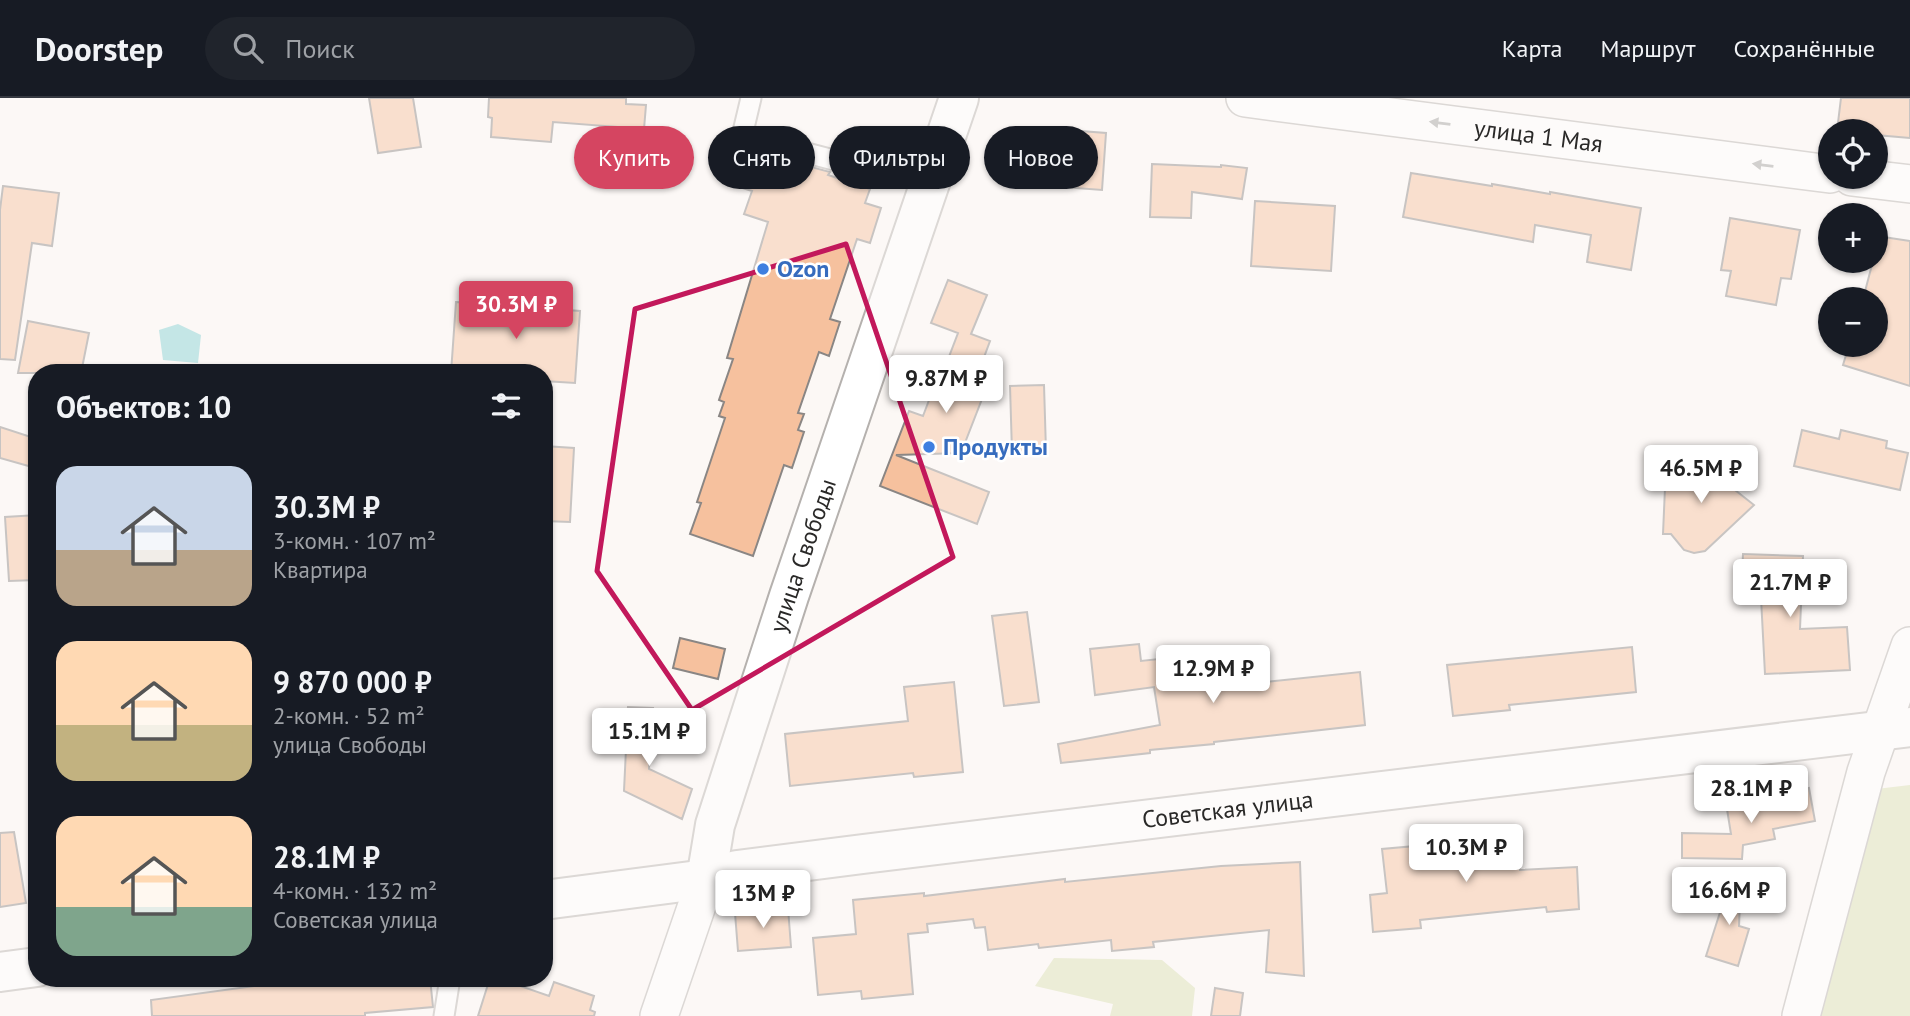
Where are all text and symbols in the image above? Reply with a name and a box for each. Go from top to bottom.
search box [205,17,695,80]
text: Doorstep [35,27,163,70]
icon: search [229,29,267,67]
text: Поиск [285,32,355,65]
text: Карта [1502,33,1562,64]
text: Маршрут [1600,33,1695,64]
text: Сохранённые [1733,33,1875,64]
street label: улица 1 Мая [1472,112,1605,159]
one-way arrow [1429,118,1451,129]
map controls [1818,119,1888,357]
button: locate [1818,119,1888,189]
chip: Купить [574,126,694,189]
chip: Снять [708,126,815,189]
chip: Фильтры [829,126,970,189]
chip: Новое [984,126,1098,189]
one-way arrow [1752,160,1774,171]
button: + [1818,203,1888,273]
place label: Ozon [777,253,829,284]
marker: Ozon [755,261,771,277]
pin: 30.3M ₽ [451,282,581,341]
button: − [1818,287,1888,357]
text: 30.3M ₽ [475,289,557,318]
pin: 9.87M ₽ [881,356,1011,415]
text: 9.87M ₽ [905,363,987,392]
text: Объектов: 10 [56,387,231,426]
icon: filters [487,387,525,425]
place label: Продукты [943,431,1048,462]
marker: Продукты [921,439,937,455]
pin: 46.5M ₽ [1636,446,1766,505]
text: 46.5M ₽ [1660,453,1742,482]
street label: улица Свободы [762,475,843,636]
text: 30.3M ₽ [273,487,380,526]
icon: home [112,494,196,578]
text: 3-комн. · 107 m² [273,526,436,555]
text: Квартира [273,555,368,584]
pin: 21.7M ₽ [1725,560,1855,619]
text: 21.7M ₽ [1749,567,1831,596]
pin: 12.9M ₽ [1148,646,1278,705]
text: 12.9M ₽ [1172,653,1254,682]
text: 9 870 000 ₽ [273,662,432,701]
icon: home [112,669,196,753]
text: 2-комн. · 52 m² [273,701,425,730]
pin: 15.1M ₽ [584,708,714,768]
text: 15.1M ₽ [608,716,690,745]
text: улица Свободы [273,730,427,759]
pin: 28.1M ₽ [1686,766,1816,825]
text: 28.1M ₽ [1710,773,1792,802]
street label: Советская улица [1140,784,1315,835]
pin: 10.3M ₽ [1401,824,1531,884]
text: 10.3M ₽ [1425,832,1507,861]
text: 28.1M ₽ [273,837,380,876]
icon: home [112,844,196,928]
pin: 16.6M ₽ [1664,868,1794,927]
pin: 13M ₽ [714,870,812,930]
text: 16.6M ₽ [1688,875,1770,904]
text: 4-комн. · 132 m² [273,876,437,905]
text: 13M ₽ [731,878,795,907]
text: Советская улица [273,905,438,934]

